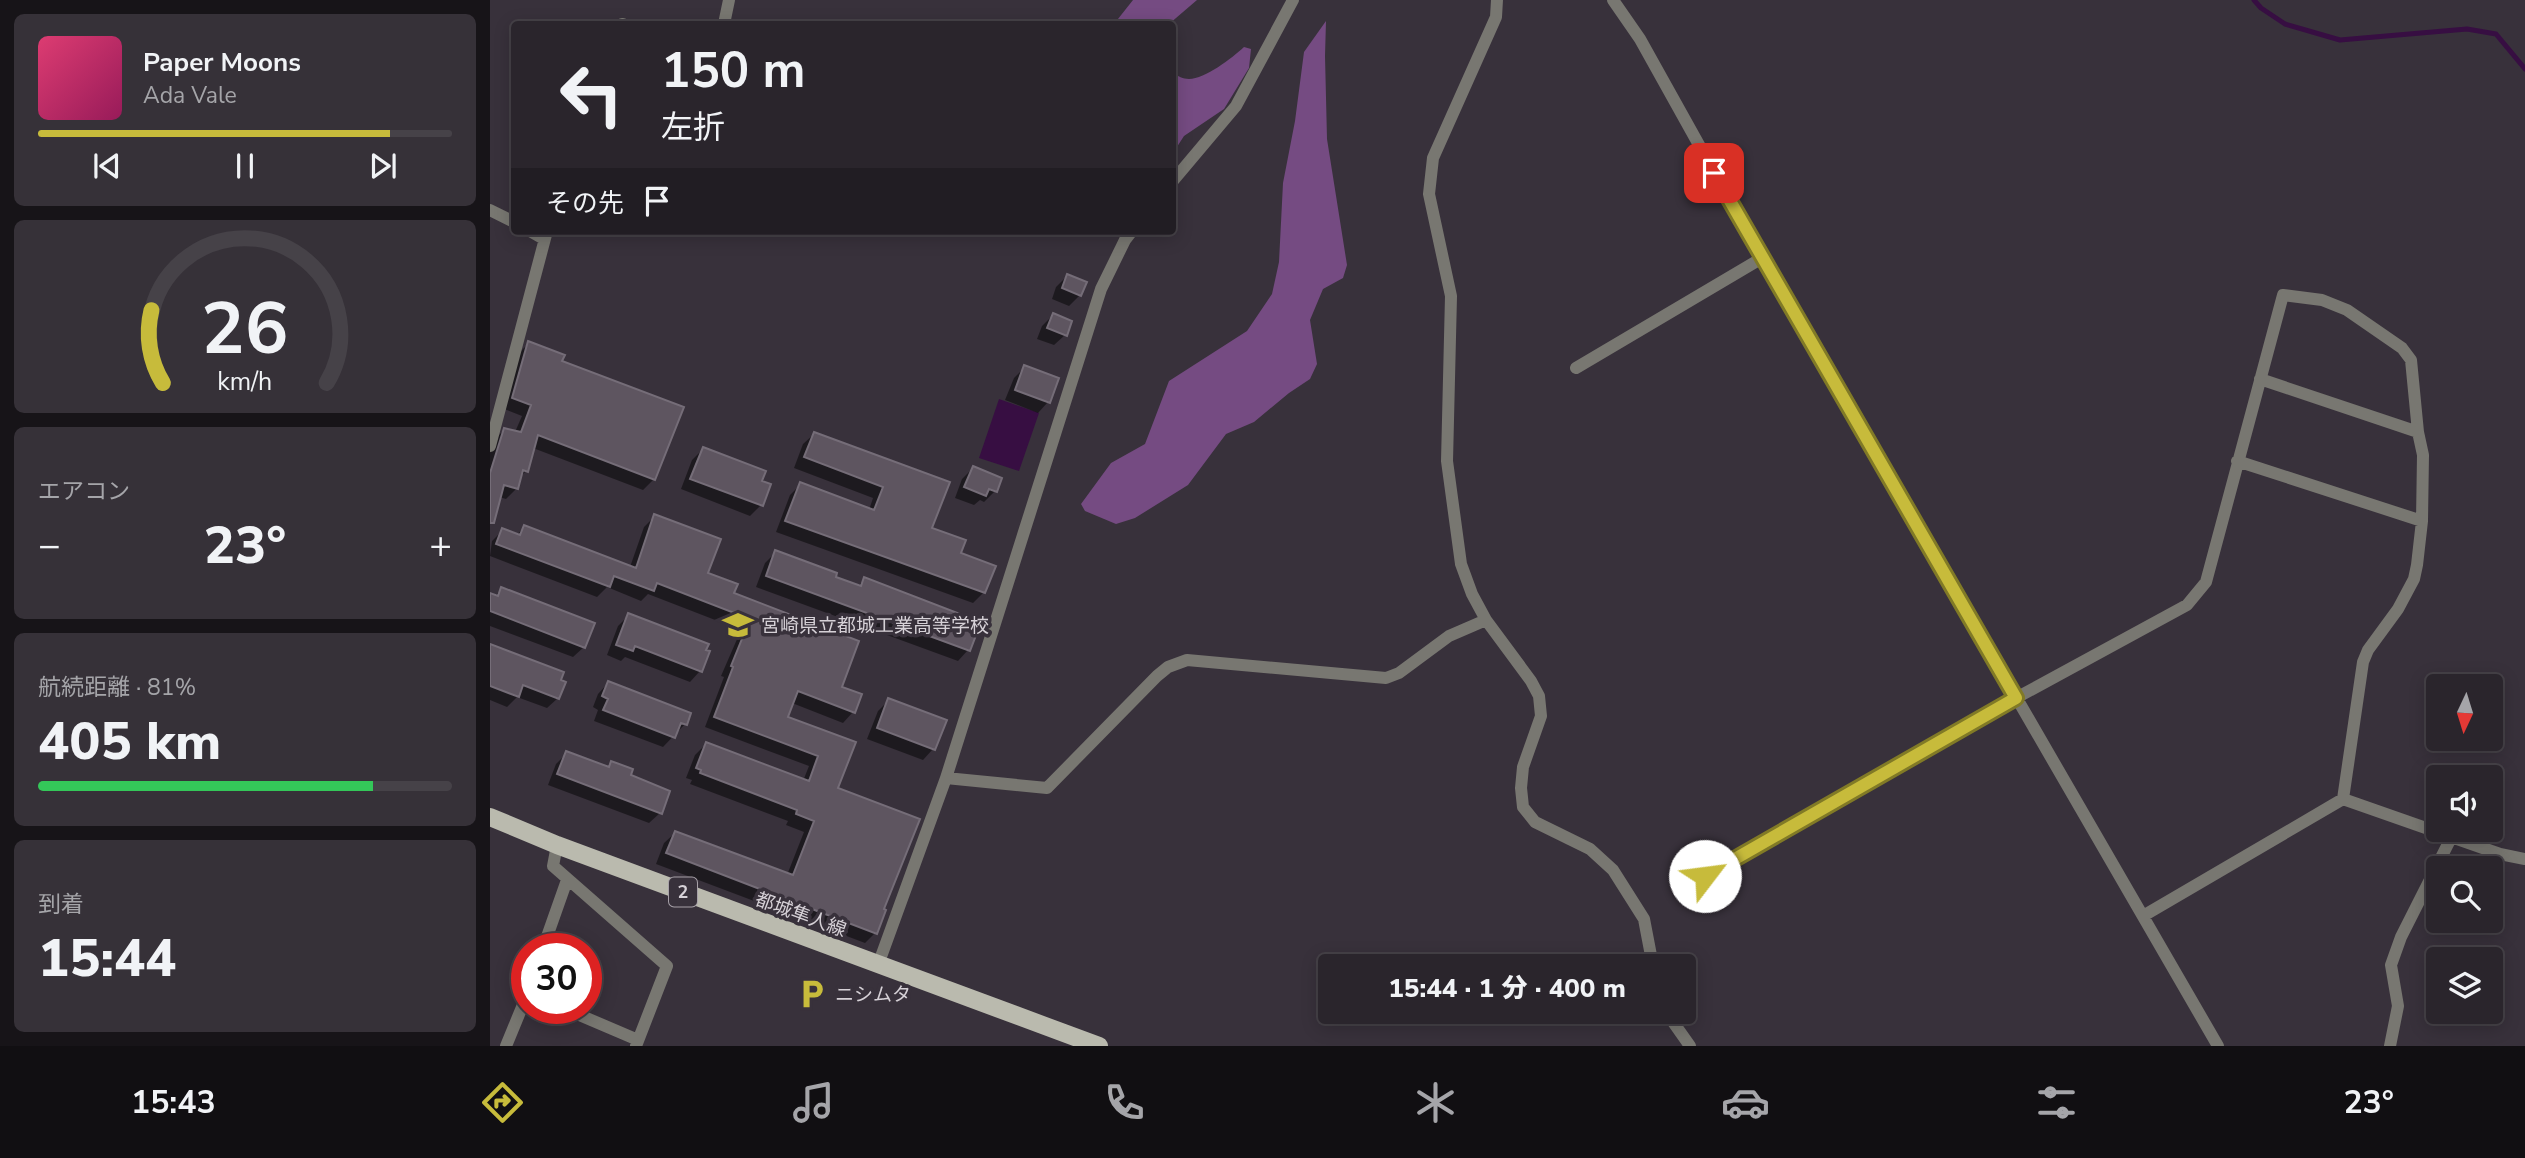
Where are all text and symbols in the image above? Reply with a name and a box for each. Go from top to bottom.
text: 150 m [661,37,805,104]
text: Paper Moons [143,45,301,80]
icon: left [546,49,637,140]
text: Ada Vale [143,80,237,111]
text: 左折 [661,106,725,149]
pin [1684,143,1744,203]
icon: previous [88,147,126,185]
icon: pause [226,147,264,185]
icon: next [364,147,402,185]
icon: arrive [1695,154,1733,192]
icon: arrive [638,182,676,220]
text: その先 [546,186,624,221]
text: 26 [201,279,289,379]
text: km/h [217,364,273,398]
text: エアコン [38,476,130,507]
text: 23° [204,510,286,581]
text: − [38,520,61,571]
text: + [429,520,452,571]
school or university icon: 宮崎県立都城工業高等学校 [721,608,755,642]
place label: 宮崎県立都城工業高等学校 [761,613,989,639]
text: 航続距離 · 81% [38,672,196,703]
north arrow [2426,674,2502,751]
map controls [2426,674,2503,1024]
text: 405 km [38,706,221,777]
button: sound [2426,765,2503,842]
position arrow [1668,839,1742,913]
button: search [2426,856,2503,933]
road number: 2 [669,878,697,906]
street label: 都城隼人線 [752,886,850,943]
text: 到着 [38,889,84,920]
text: 15:44 [38,923,176,994]
speed limit sign: 30 [511,933,602,1024]
button: layers [2426,947,2503,1024]
text: 15:44 · 1 分 · 400 m [1388,971,1626,1006]
parking icon: ニシムタ [795,977,829,1011]
place label: ニシムタ [835,982,911,1008]
icon: directions [478,1078,527,1127]
icon: music [789,1078,838,1127]
icon: phone [1100,1078,1149,1127]
icon: climate [1411,1078,1460,1127]
icon: car [1721,1078,1770,1127]
icon: filters [2032,1078,2081,1127]
text: 15:43 [131,1081,216,1124]
text: 23° [2343,1081,2394,1124]

